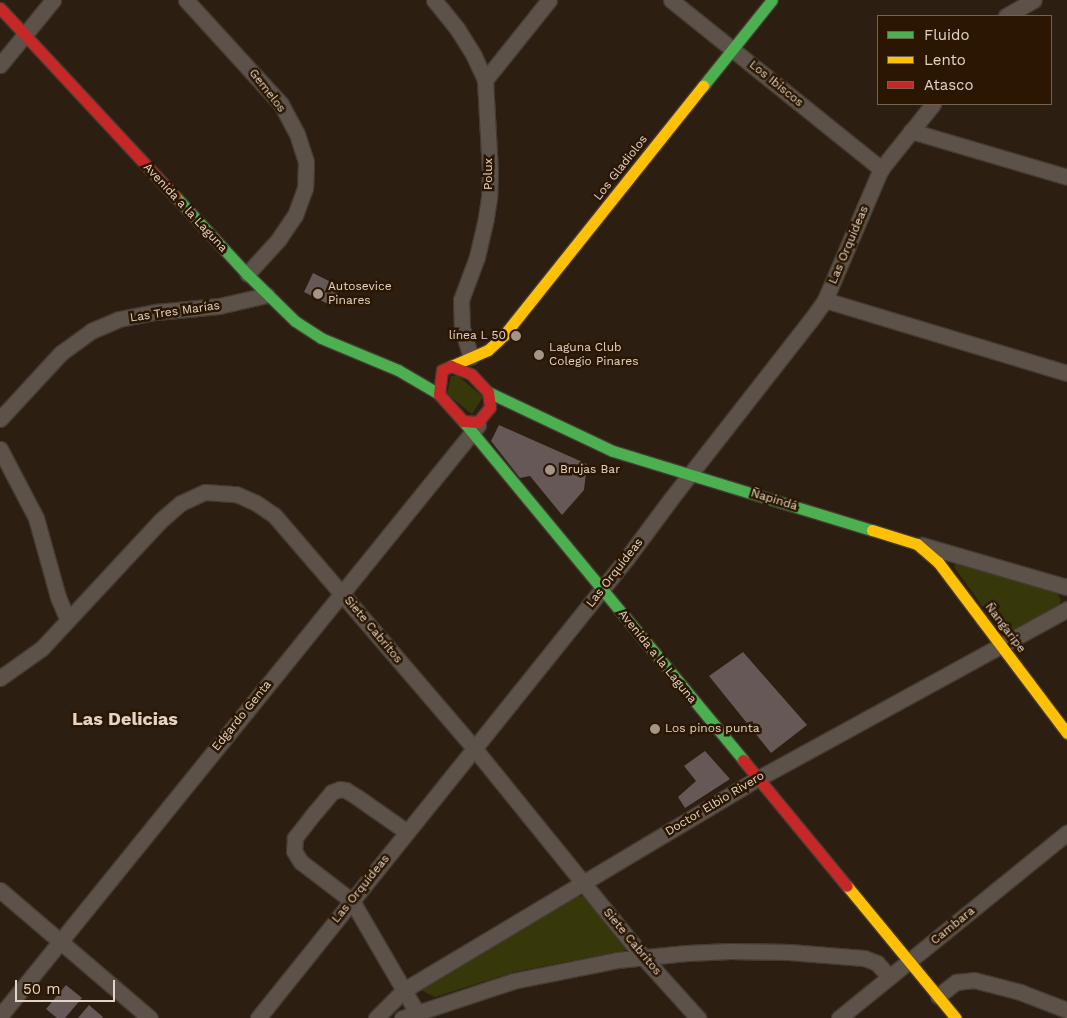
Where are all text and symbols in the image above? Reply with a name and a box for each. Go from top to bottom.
legend [877,15,1052,105]
text: Fluido [924,26,969,44]
text: Lento [924,51,966,69]
street label: Los Ibiscos [746,58,806,110]
street label: Gemelos [246,66,288,116]
text: Atasco [924,76,973,94]
street label: Los Gladiolos [591,132,651,204]
street label: Polux [482,158,496,190]
street label: Avenida a la Laguna [140,160,230,256]
street label: Las Orquídeas [826,204,872,286]
place label: Autosevice Pinares [328,280,392,308]
marker: Autosevice Pinares [312,288,324,300]
street label: Las Tres Marías [129,299,221,325]
place label: línea L 50 [448,329,506,343]
marker: línea L 50 [510,330,522,342]
place label: Laguna Club Colegio Pinares [549,341,639,369]
marker: Laguna Club Colegio Pinares [533,349,545,361]
place label: Brujas Bar [560,463,620,477]
marker: Brujas Bar [544,464,556,476]
street label: Ñapindá [749,486,799,514]
street label: Las Orquídeas [584,536,646,610]
street label: Siete Cabritos [341,594,405,666]
street label: Ñangaripe [982,600,1028,656]
street label: Avenida a la Laguna [615,607,699,707]
street label: Edgardo Genta [209,678,275,754]
district label: Las Delicias [72,708,178,730]
place label: Los pinos punta [665,722,759,736]
marker: Los pinos punta [649,723,661,735]
street label: Doctor Elbio Rivero [663,769,767,839]
street label: Las Orquídeas [329,852,393,926]
street label: Cambara [928,904,978,948]
street label: Siete Cabritos [600,906,664,978]
scale bar [18,970,118,1002]
text: 50 m [23,980,60,998]

